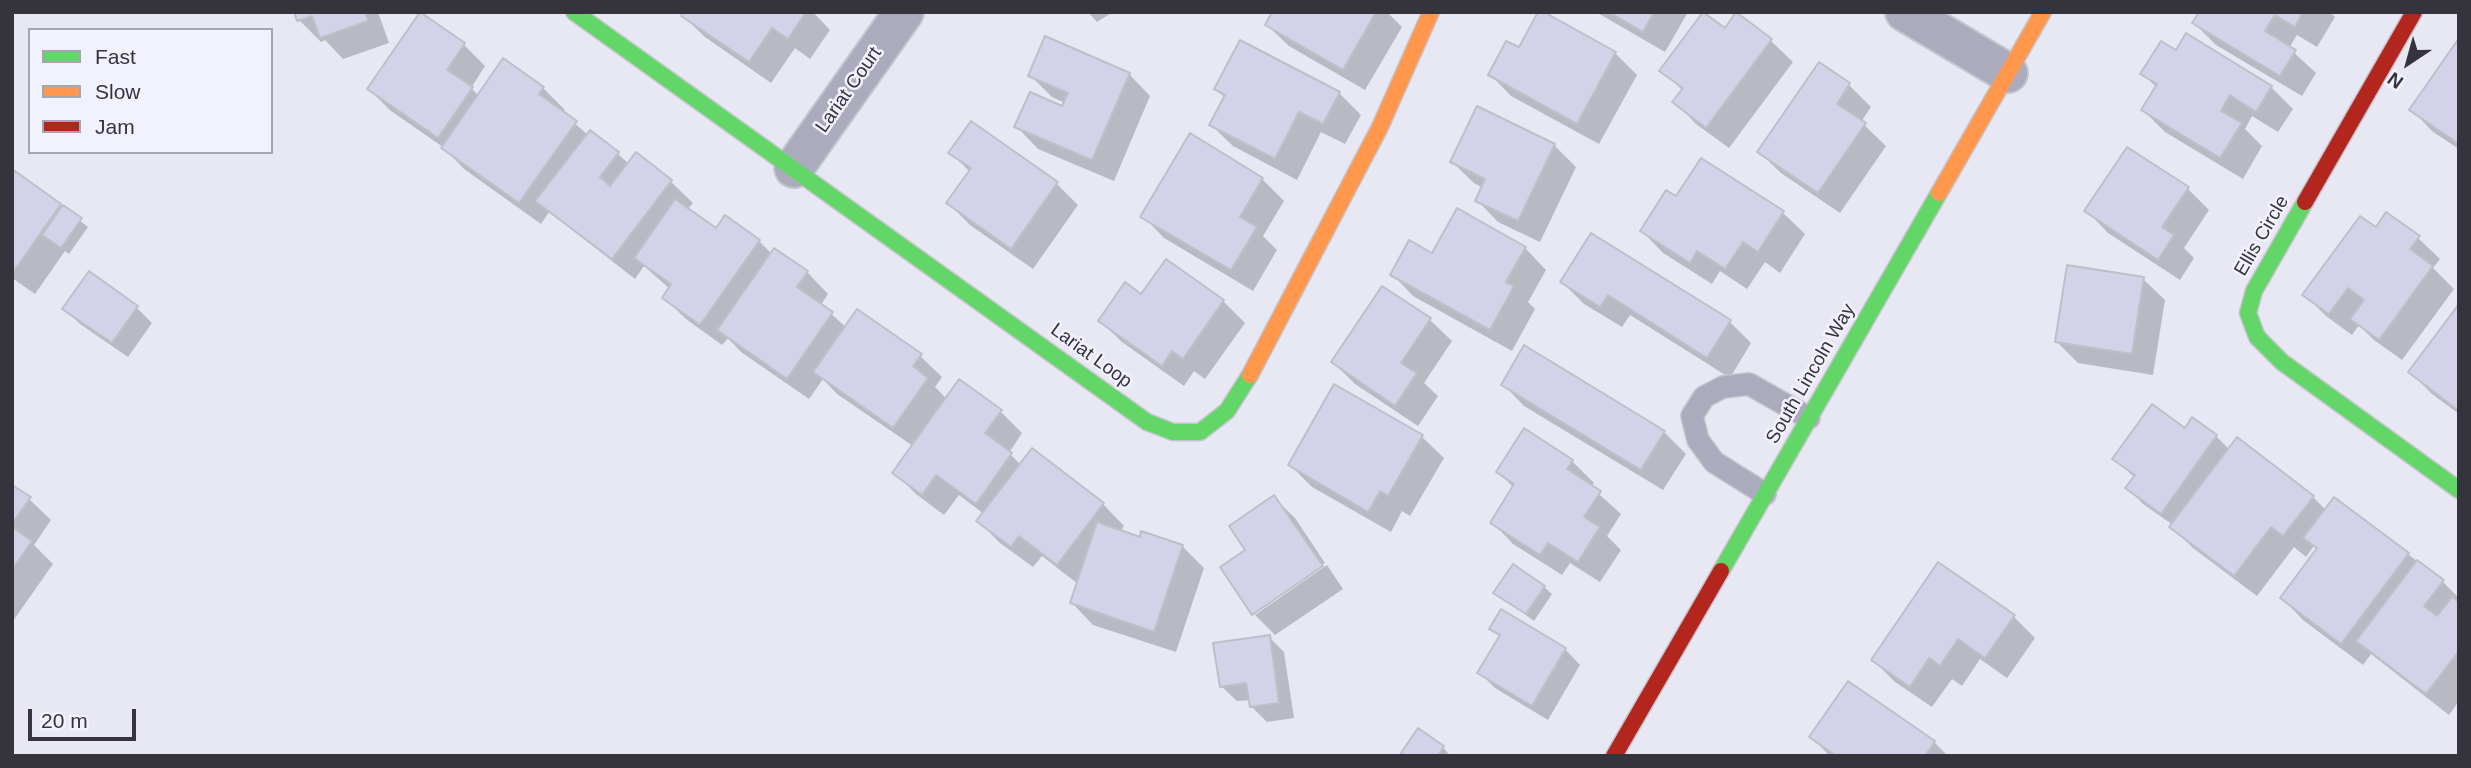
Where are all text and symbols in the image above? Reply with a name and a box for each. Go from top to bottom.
legend [28,28,273,154]
north arrow [2373,28,2443,98]
street label: Lariat Court [811,43,887,137]
text: Fast [95,45,136,68]
text: N [2384,68,2407,93]
text: Slow [95,80,141,103]
text: Jam [95,115,135,138]
street label: Ellis Circle [2230,192,2294,280]
street label: South Lincoln Way [1762,300,1860,448]
street label: Lariat Loop [1046,319,1136,393]
scale bar [32,694,140,738]
text: 20 m [41,709,88,732]

